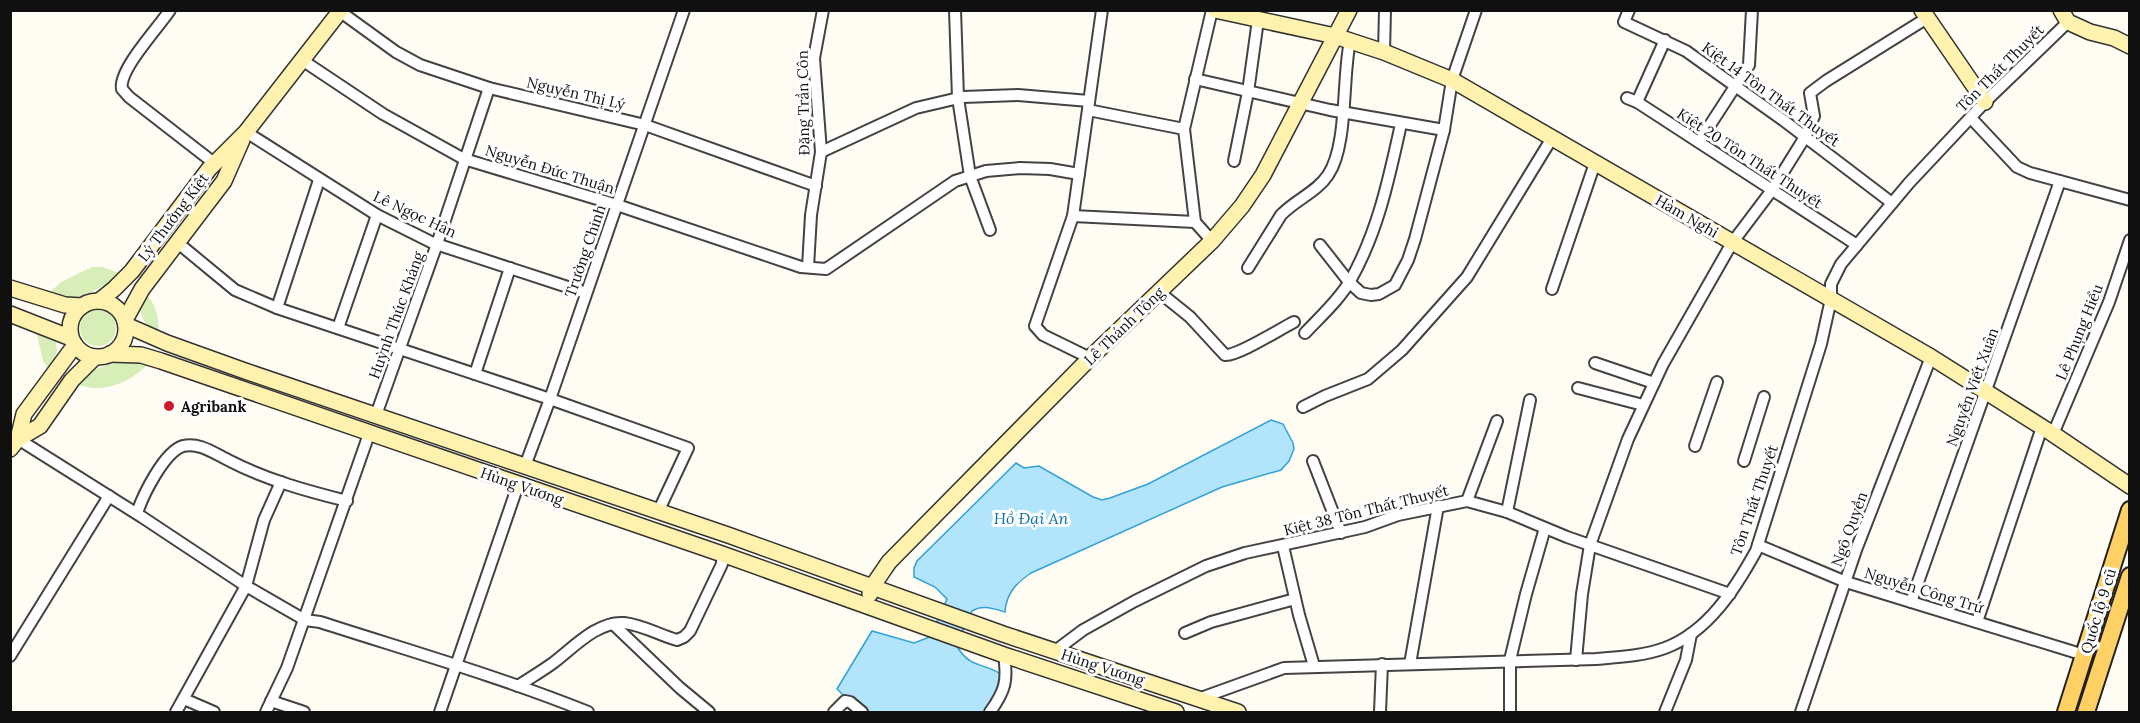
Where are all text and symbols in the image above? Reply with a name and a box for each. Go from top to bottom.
street label: Tôn Thất Thuyết [1952,20,2048,116]
street label: Kiệt 14 Tôn Thất Thuyết [1698,38,1844,151]
street label: Đặng Trần Côn [793,50,813,156]
street label: Nguyễn Thị Lý [525,72,627,114]
street label: Kiệt 20 Tôn Thất Thuyết [1674,104,1827,212]
street label: Nguyễn Đức Thuận [483,140,617,198]
street label: Lý Thường Kiệt [133,169,213,265]
street label: Lê Ngọc Hân [370,186,460,242]
street label: Hàm Nghi [1652,190,1722,242]
street label: Trường Chinh [560,202,610,300]
street label: Huỳnh Thúc Kháng [364,248,428,381]
street label: Lê Phụng Hiểu [2051,281,2107,383]
street label: Lê Thánh Tông [1080,283,1169,369]
street label: Nguyễn Viết Xuân [1942,325,2002,449]
place label: Agribank [181,397,246,416]
marker: Agribank [162,399,176,413]
street label: Tôn Thất Thuyết [1726,442,1782,558]
street label: Hùng Vương [478,463,567,509]
street label: Kiệt 38 Tôn Thất Thuyết [1282,480,1451,540]
street label: Ngô Quyền [1827,489,1871,569]
water label: Hồ Đại An [994,508,1068,528]
street label: Nguyễn Công Trứ [1862,563,1987,617]
street label: Quốc lộ 9 cũ [2076,566,2120,656]
street label: Hùng Vương [1059,645,1148,690]

